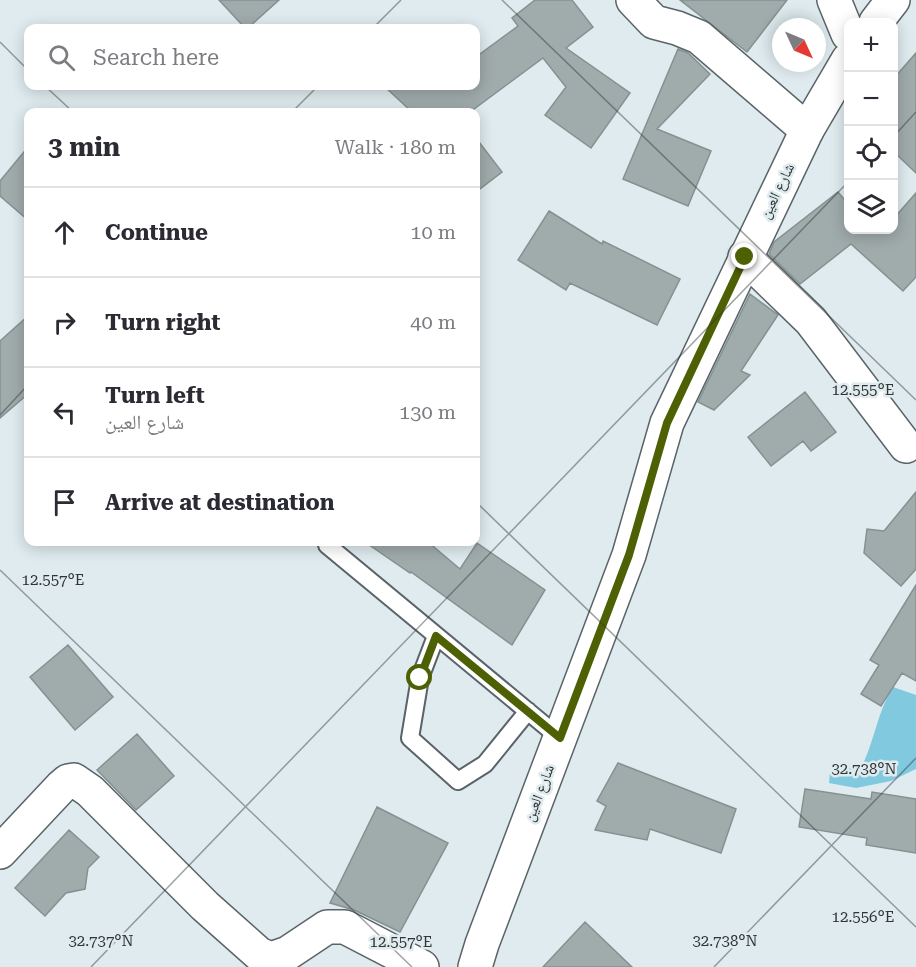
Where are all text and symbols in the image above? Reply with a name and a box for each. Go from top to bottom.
north arrow [772,18,826,72]
map controls [844,18,898,234]
button: + [844,18,898,72]
search box [24,24,480,90]
icon: search [45,41,78,74]
text: Search here [93,45,219,70]
button: − [844,72,898,126]
button: locate [844,126,898,180]
text: 3 min [48,132,120,162]
text: Walk · 180 m [335,135,456,159]
street label: شارع العين [756,160,799,222]
button: layers [844,180,898,234]
icon: ahead [48,216,81,249]
text: Continue [105,220,208,245]
text: 10 m [410,220,456,244]
route end [731,243,757,269]
icon: right [48,306,81,339]
text: Turn right [105,310,220,335]
text: 40 m [410,310,456,334]
text: 12.555°E [832,381,894,399]
text: Turn left [105,383,205,408]
icon: left [48,396,81,429]
text: 130 m [399,400,456,424]
text: شارع العين [105,410,184,434]
icon: arrive [48,486,81,519]
text: Arrive at destination [105,490,334,515]
text: 12.557°E [22,571,84,589]
route start [406,664,432,690]
text: 32.738°N [831,760,897,778]
street label: شارع العين [520,762,559,824]
text: 12.556°E [832,908,894,926]
text: 32.737°N [68,932,134,950]
text: 32.738°N [692,932,758,950]
text: 12.557°E [370,933,432,951]

